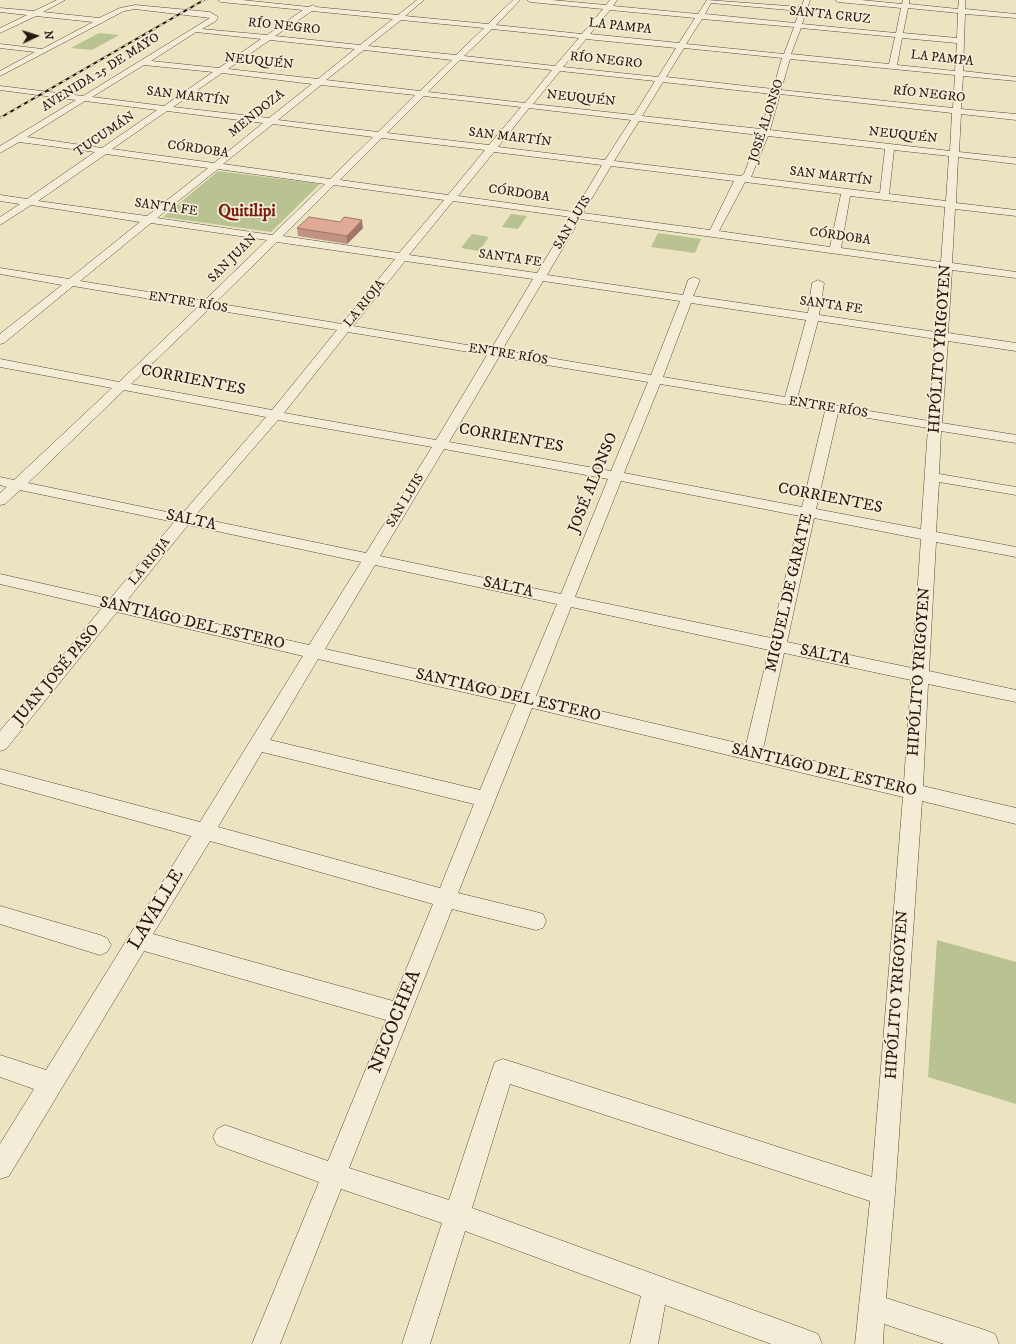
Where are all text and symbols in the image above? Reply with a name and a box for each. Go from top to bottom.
street label: SANTA CRUZ [789,4,871,28]
street label: RÍO NEGRO [247,15,321,39]
north arrow [16,16,56,56]
street label: LA PAMPA [588,16,652,38]
street label: AVENIDA 25 DE MAYO [39,30,163,116]
street label: LA PAMPA [910,48,974,70]
street label: RÍO NEGRO [569,49,643,73]
street label: NEUQUÉN [224,51,294,73]
street label: JOSÉ ALONSO [746,78,788,164]
street label: RÍO NEGRO [892,83,966,107]
street label: SAN MARTÍN [146,84,230,110]
street label: MENDOZA [226,87,288,141]
street label: NEUQUÉN [546,88,616,110]
street label: TUCUMÁN [72,109,138,161]
street label: SAN MARTÍN [468,125,552,151]
street label: NEUQUÉN [868,125,938,147]
street label: CÓRDOBA [166,138,230,162]
street label: SAN MARTÍN [789,164,873,190]
street label: CÓRDOBA [487,182,551,206]
street label: SAN LUIS [551,193,595,253]
street label: SANTA FE [133,196,199,220]
district label: Quitilipi [218,202,276,222]
street label: CÓRDOBA [808,225,872,249]
street label: SAN JUAN [205,231,261,287]
street label: SANTA FE [477,247,543,271]
street label: HIPÓLITO YRIGOYEN [926,264,956,434]
street label: LA RIOJA [341,277,389,331]
street label: ENTRE RÍOS [147,289,229,317]
street label: SANTA FE [798,294,864,318]
street label: ENTRE RÍOS [467,341,549,369]
street label: CORRIENTES [139,361,247,401]
street label: ENTRE RÍOS [787,394,869,422]
street label: CORRIENTES [457,420,565,458]
street label: JOSÉ ALONSO [565,430,623,536]
street label: SAN LUIS [384,471,428,531]
street label: CORRIENTES [776,479,884,519]
street label: SALTA [164,506,218,536]
street label: MIGUEL DE GARATE [762,512,818,674]
street label: LA RIOJA [126,535,174,589]
street label: SALTA [481,573,535,603]
street label: HIPÓLITO YRIGOYEN [905,587,935,757]
street label: SANTIAGO DEL ESTERO [98,593,286,655]
street label: JUAN JOSÉ PASO [10,621,104,729]
street label: SALTA [798,641,852,671]
street label: SANTIAGO DEL ESTERO [414,665,602,727]
street label: SANTIAGO DEL ESTERO [730,740,918,802]
street label: LAVALLE [124,866,190,954]
street label: HIPÓLITO YRIGOYEN [883,910,913,1080]
street label: NECOCHEA [365,967,427,1077]

